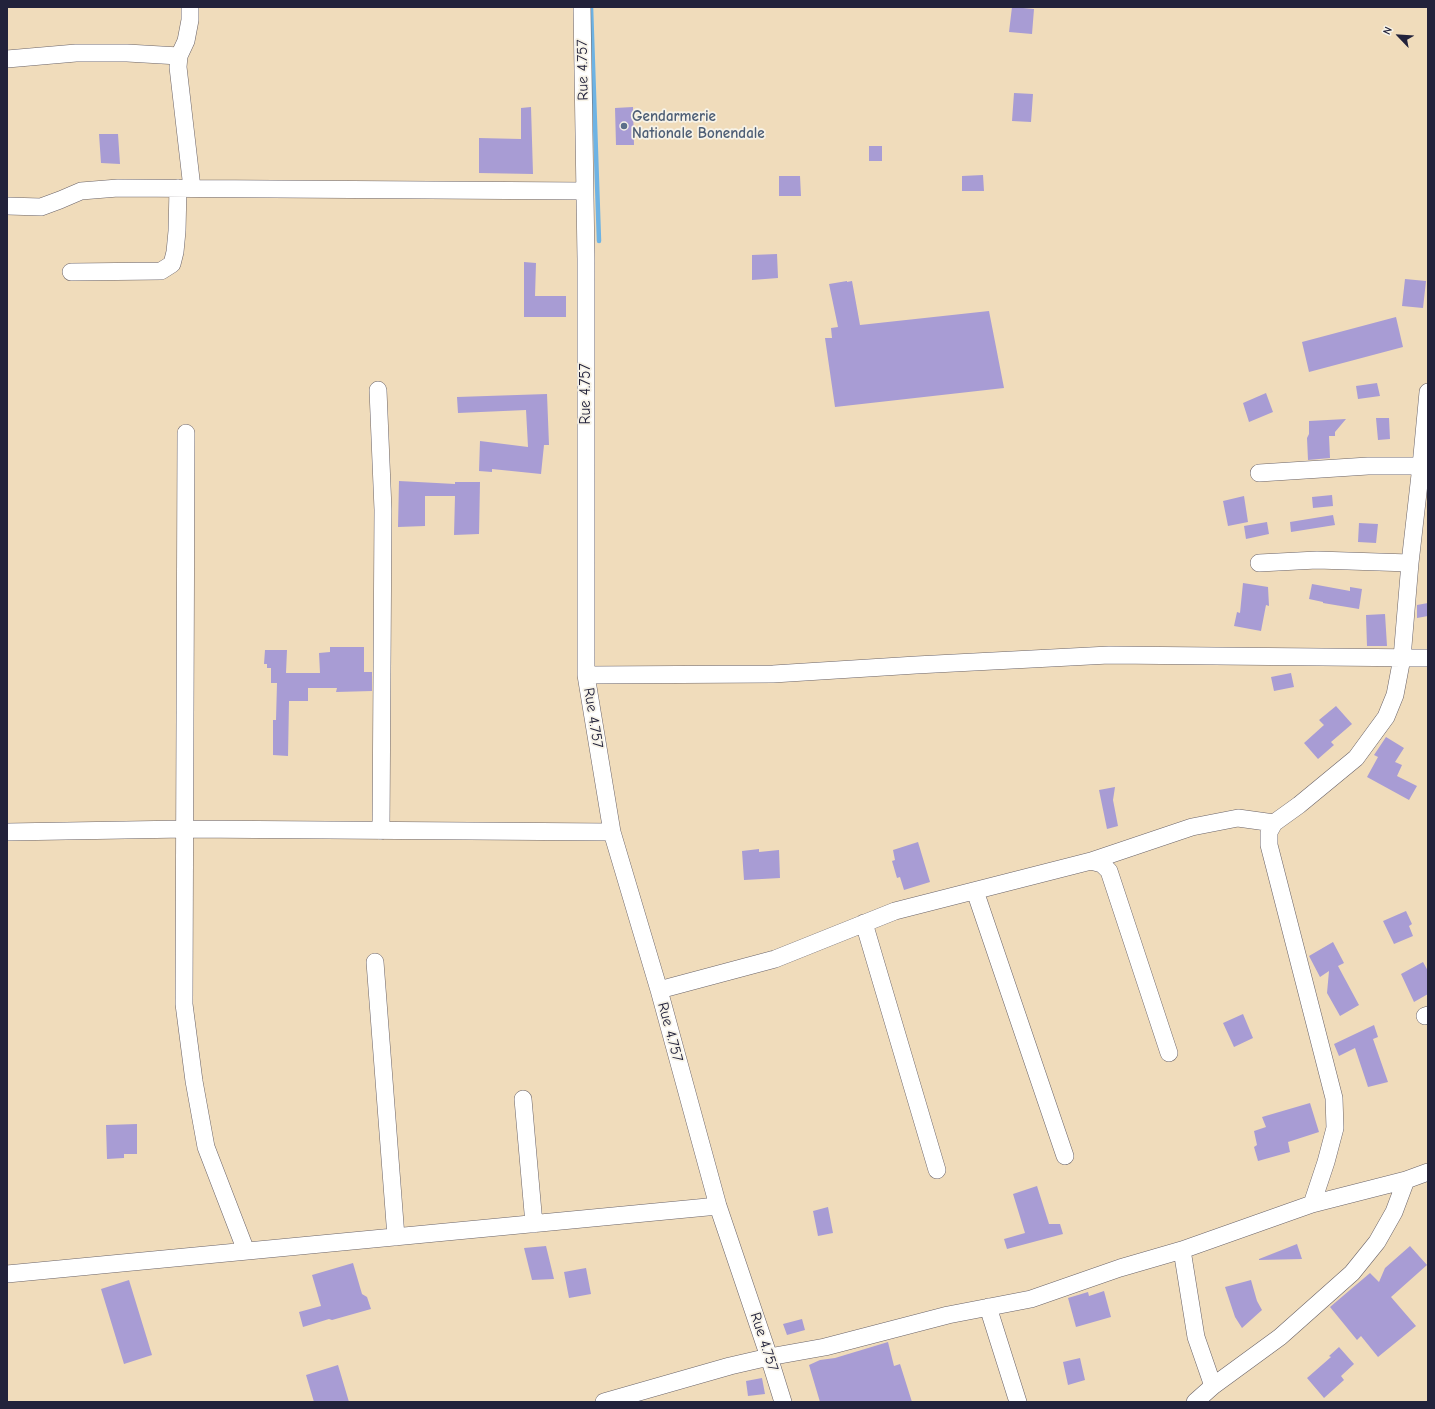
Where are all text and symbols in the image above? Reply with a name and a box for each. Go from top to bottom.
north arrow [1379,16,1419,56]
text: N [1380,25,1395,37]
street label: Rue 4.757 [573,39,593,101]
place label: Gendarmerie Nationale Bonendale [632,108,765,143]
marker: Gendarmerie Nationale Bonendale [619,121,629,131]
street label: Rue 4.757 [577,363,595,425]
street label: Rue 4.757 [579,686,607,750]
street label: Rue 4.757 [653,1000,687,1064]
street label: Rue 4.757 [746,1310,782,1374]

